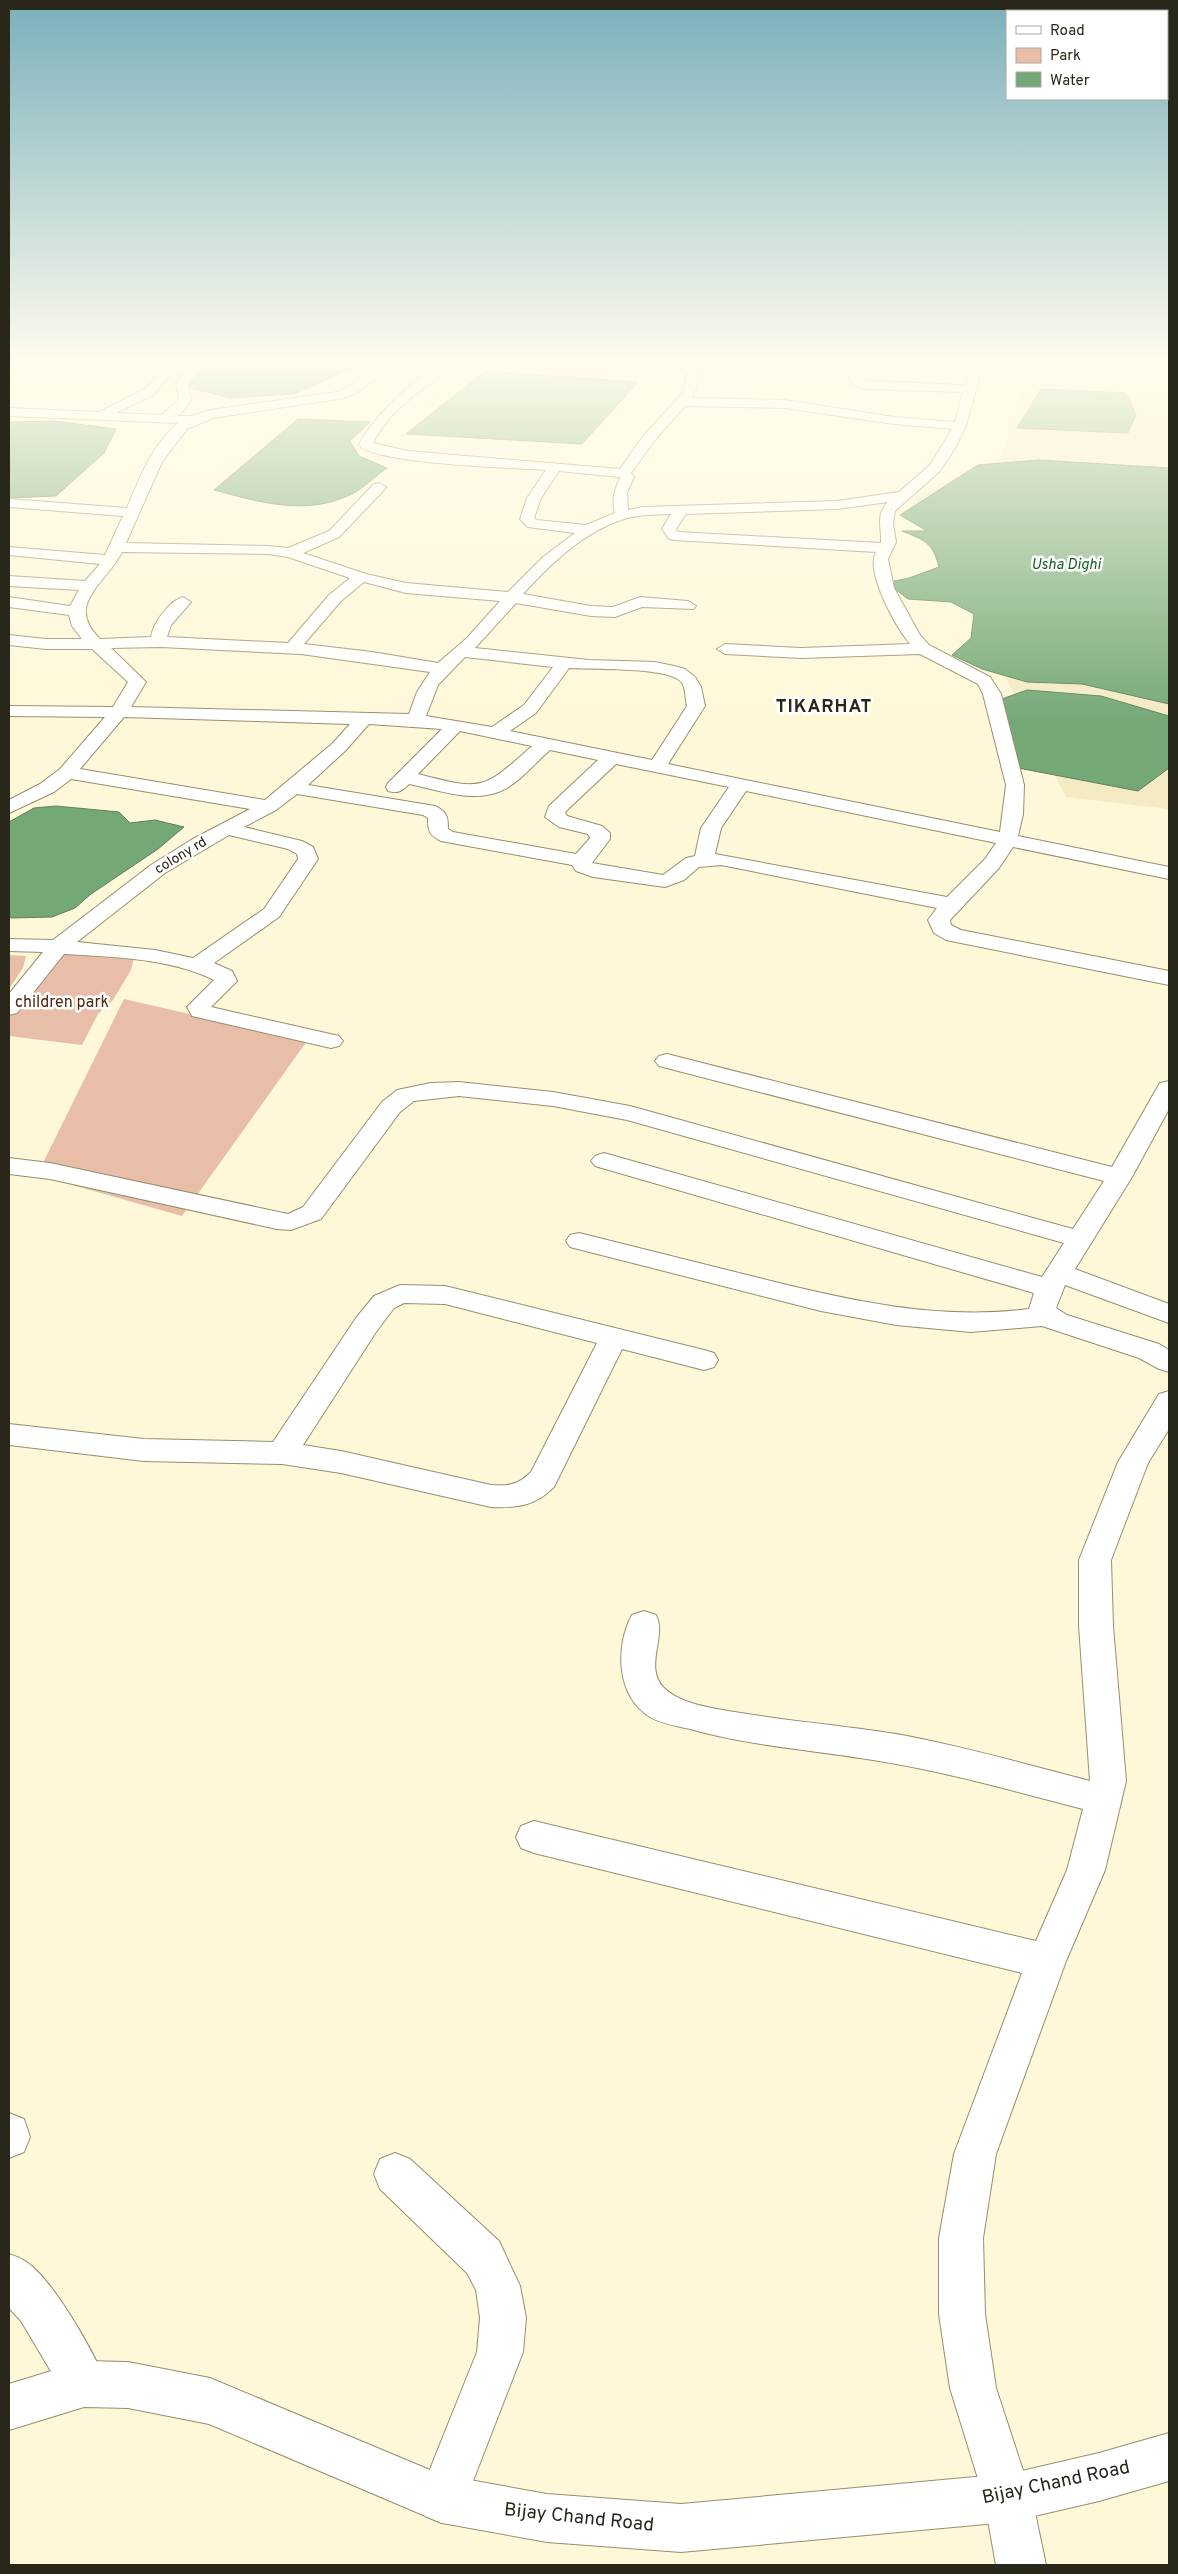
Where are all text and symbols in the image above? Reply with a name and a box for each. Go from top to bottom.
legend [1006,10,1168,100]
text: Road [1050,22,1085,41]
text: Park [1050,47,1081,66]
text: Water [1050,72,1090,91]
water label: Usha Dighi [1031,556,1102,575]
district label: TIKARHAT [776,696,872,719]
street label: colony rd [152,834,210,878]
park label: children park [15,993,109,1013]
street label: Bijay Chand Road [980,2456,1132,2510]
street label: Bijay Chand Road [503,2498,655,2538]

